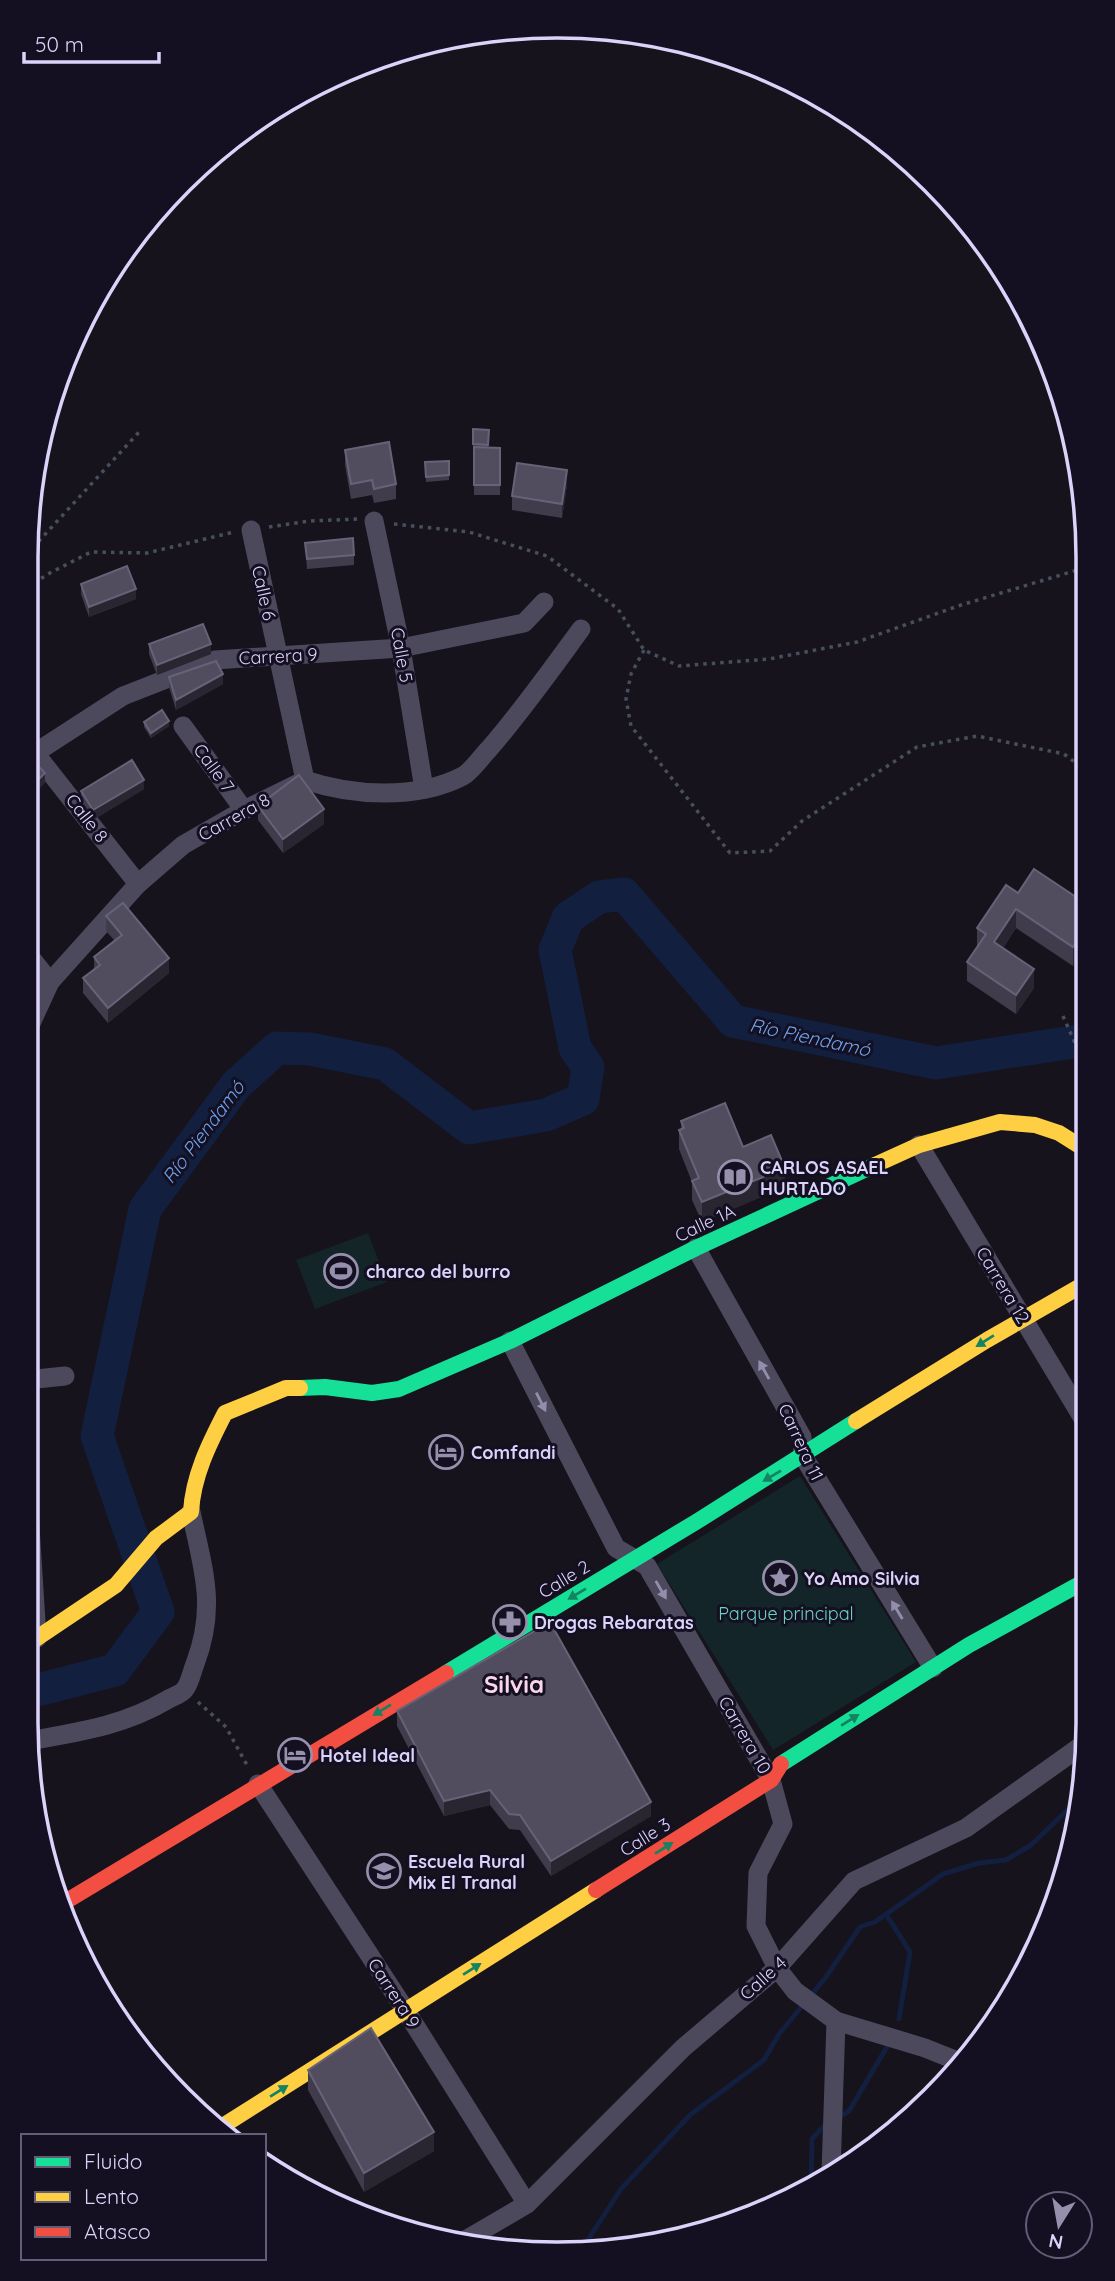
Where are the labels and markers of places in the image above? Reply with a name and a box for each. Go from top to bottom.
place label: CARLOS ASAEL HURTADO [760,1156,889,1200]
library icon: CARLOS ASAEL HURTADO [716,1158,754,1196]
sports icon: charco del burro [322,1252,360,1290]
place label: charco del burro [366,1260,510,1283]
hotel icon: Comfandi [427,1433,465,1471]
place label: Comfandi [471,1441,556,1464]
place icon: Yo Amo Silvia [761,1559,799,1597]
place label: Yo Amo Silvia [804,1567,920,1590]
pharmacy icon: Drogas Rebaratas [491,1603,529,1641]
place label: Drogas Rebaratas [534,1611,694,1634]
hotel icon: Hotel Ideal [276,1736,314,1774]
place label: Hotel Ideal [320,1744,415,1767]
place label: Escuela Rural Mix El Tranal [408,1850,525,1894]
school or university icon: Escuela Rural Mix El Tranal [365,1852,403,1890]

